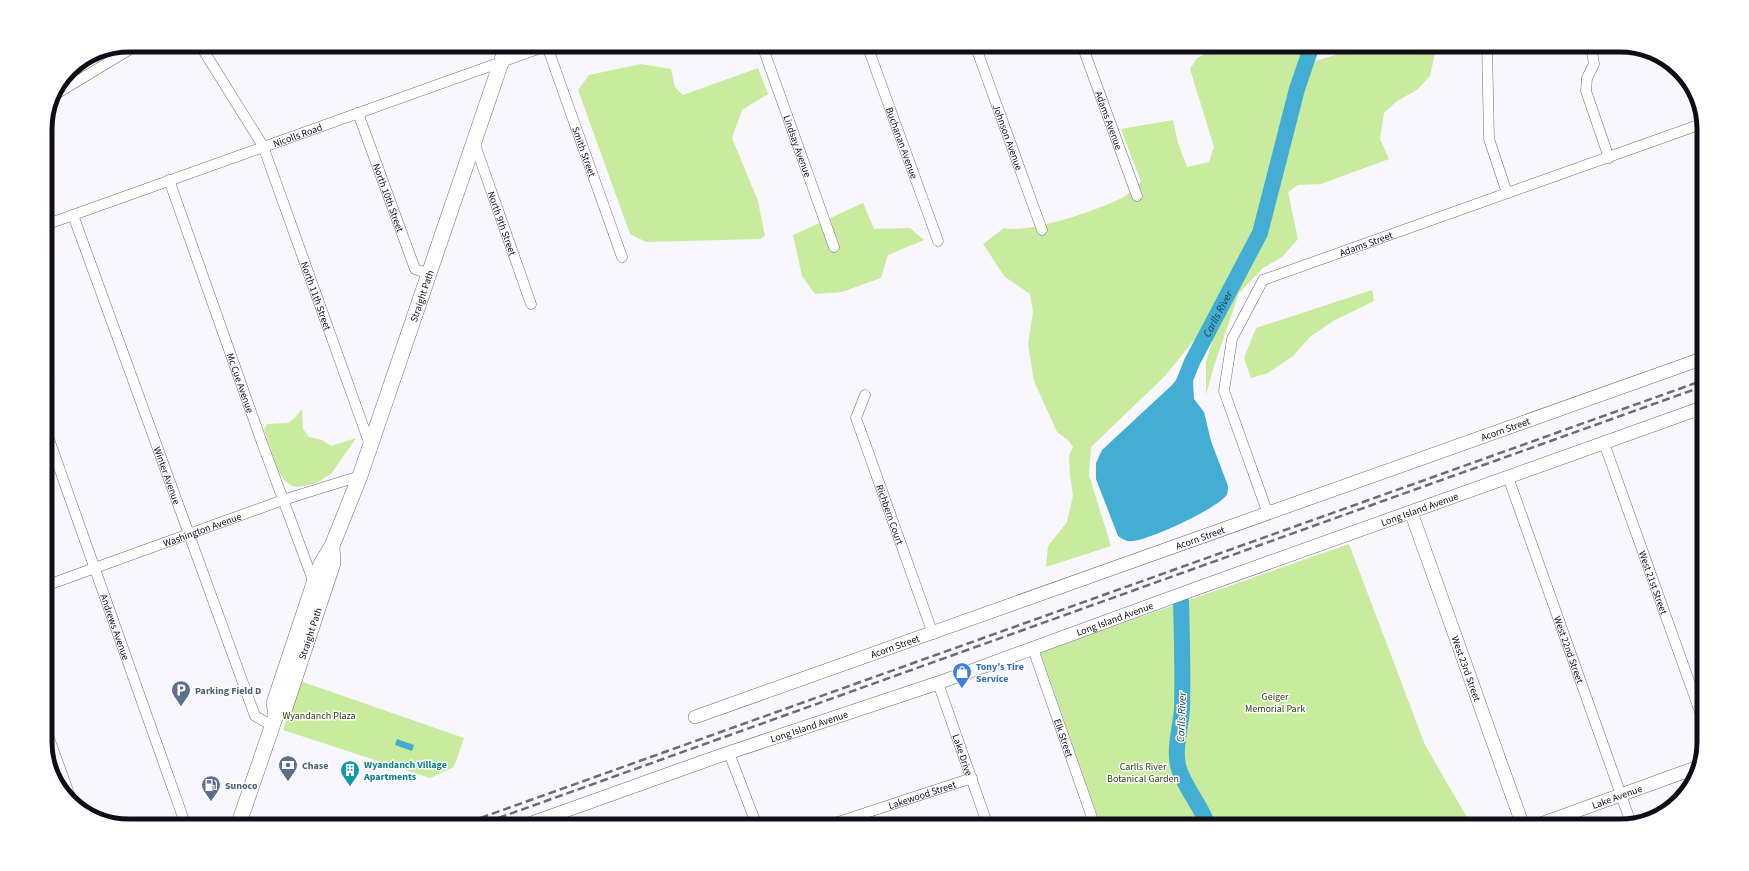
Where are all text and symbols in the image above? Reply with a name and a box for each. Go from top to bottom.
street label: Adams Avenue [1091,89,1126,152]
street label: Johnson Avenue [989,103,1026,172]
street label: Buchanan Avenue [882,105,921,181]
street label: Lindsay Avenue [779,113,815,179]
street label: Nicolls Road [271,121,324,151]
street label: Smith Street [568,125,599,179]
street label: North 10th Street [369,162,407,235]
street label: North 9th Street [484,189,520,258]
street label: Adams Street [1338,228,1395,260]
street label: North 11th Street [297,260,335,333]
street label: Straight Path [407,268,438,324]
water label: Carlls River [1199,287,1237,340]
street label: Mc Cue Avenue [223,351,257,415]
street label: Acorn Street [1479,414,1533,445]
street label: Winter Avenue [150,445,184,507]
street label: Richbern Court [872,483,907,547]
street label: Long Island Avenue [1379,489,1460,530]
street label: Washington Avenue [161,510,244,551]
street label: Acorn Street [1174,523,1227,553]
street label: West 21st Street [1635,549,1671,617]
street label: Andrews Avenue [96,592,133,662]
street label: Long Island Avenue [1074,599,1155,640]
street label: Straight Path [295,606,326,662]
street label: West 22nd Street [1550,614,1587,686]
street label: Acorn Street [869,631,922,662]
street label: West 23rd Street [1448,634,1484,704]
place label: Tony’s Tire Service [976,660,1024,686]
shop icon: Tony’s Tire Service [951,661,973,689]
parking icon: Parking Field D [170,679,192,707]
place label: Parking Field D [195,684,261,698]
water label: Carlls River [1173,690,1190,742]
park label: Geiger Memorial Park [1245,690,1305,716]
street label: Long Island Avenue [769,707,850,746]
park label: Wyandanch Plaza [282,709,356,723]
street label: Elk Street [1050,717,1077,760]
street label: Lake Drive [948,732,976,778]
bank icon: Chase [277,754,299,782]
place label: Wyandanch Village Apartments [363,758,447,784]
place label: Chase [302,759,328,773]
building icon: Wyandanch Village Apartments [339,759,361,787]
park label: Carlls River Botanical Garden [1107,760,1179,786]
fuel station icon: Sunoco [200,774,222,802]
street label: Lakewood Street [887,778,958,813]
place label: Sunoco [225,779,258,793]
street label: Lake Avenue [1590,782,1644,813]

